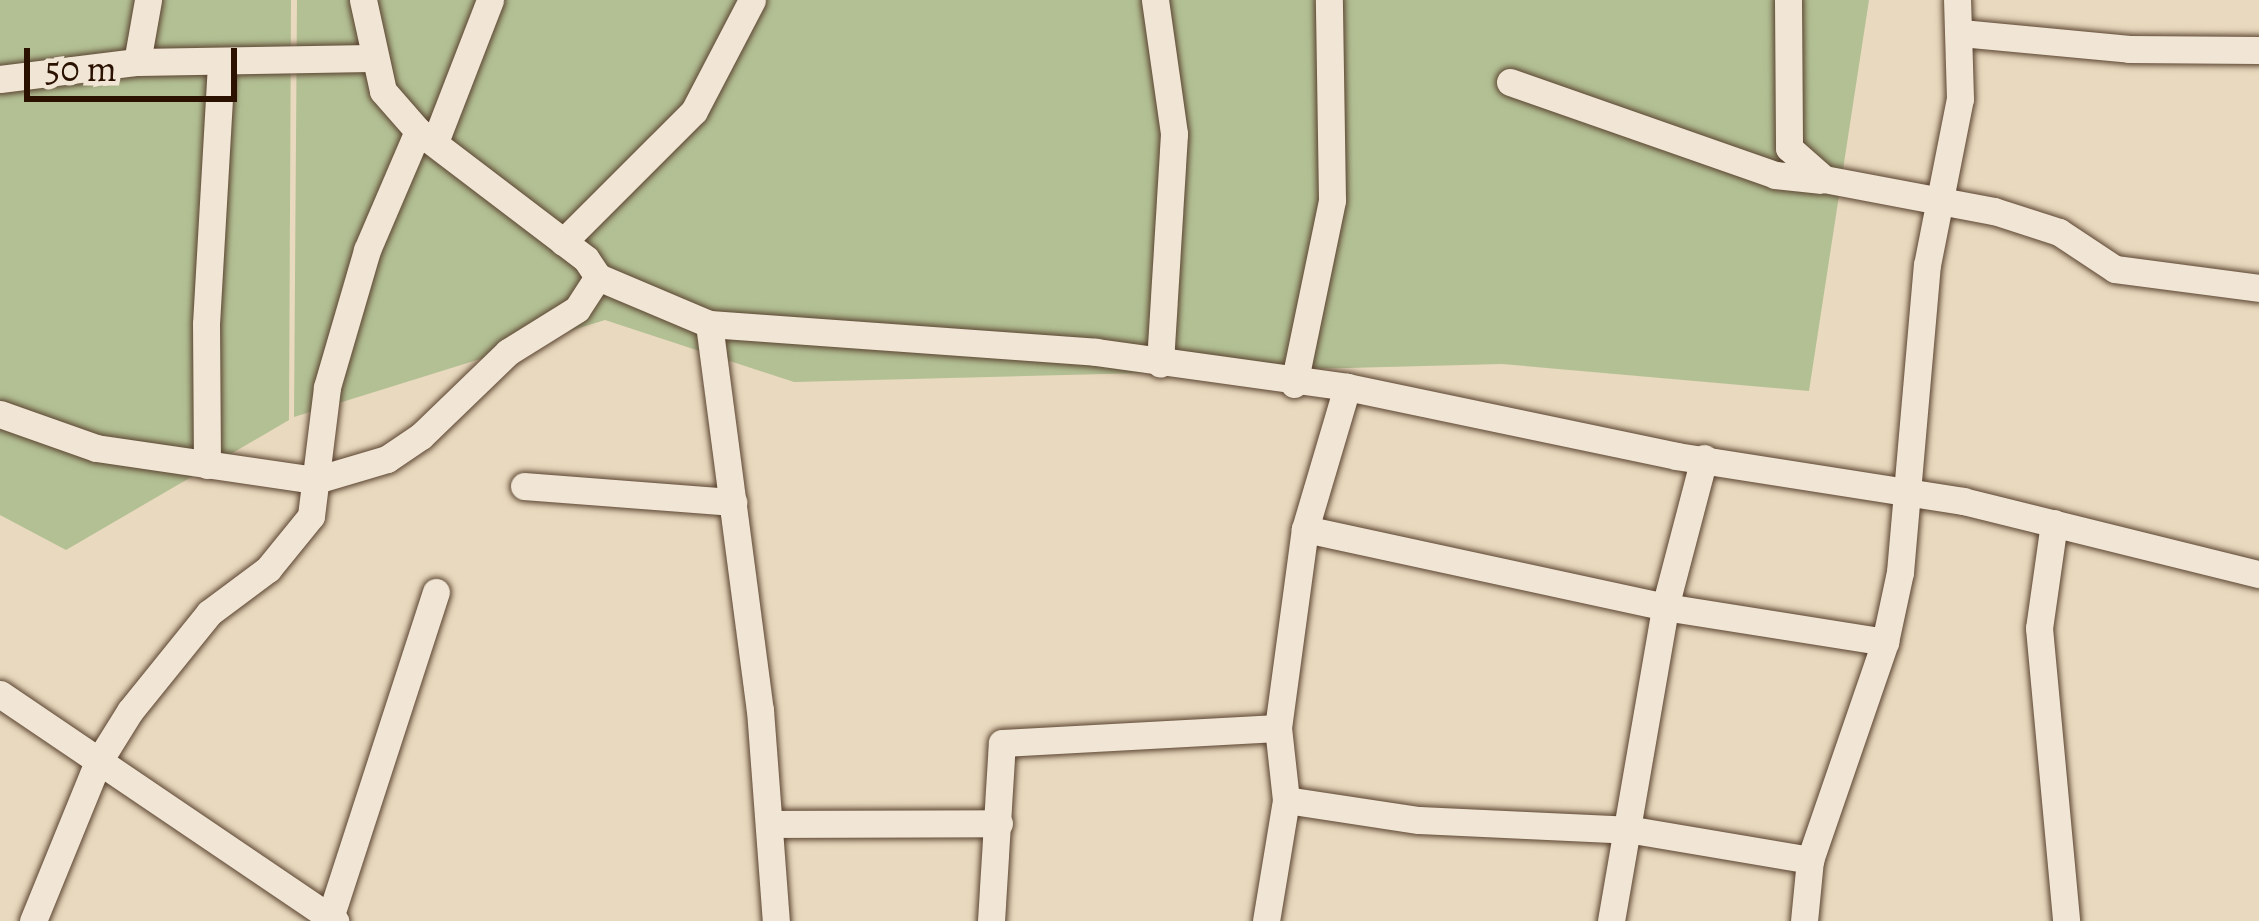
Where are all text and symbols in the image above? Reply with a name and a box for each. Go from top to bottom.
scale bar [30,24,243,98]
text: 50 m [45,44,117,93]

